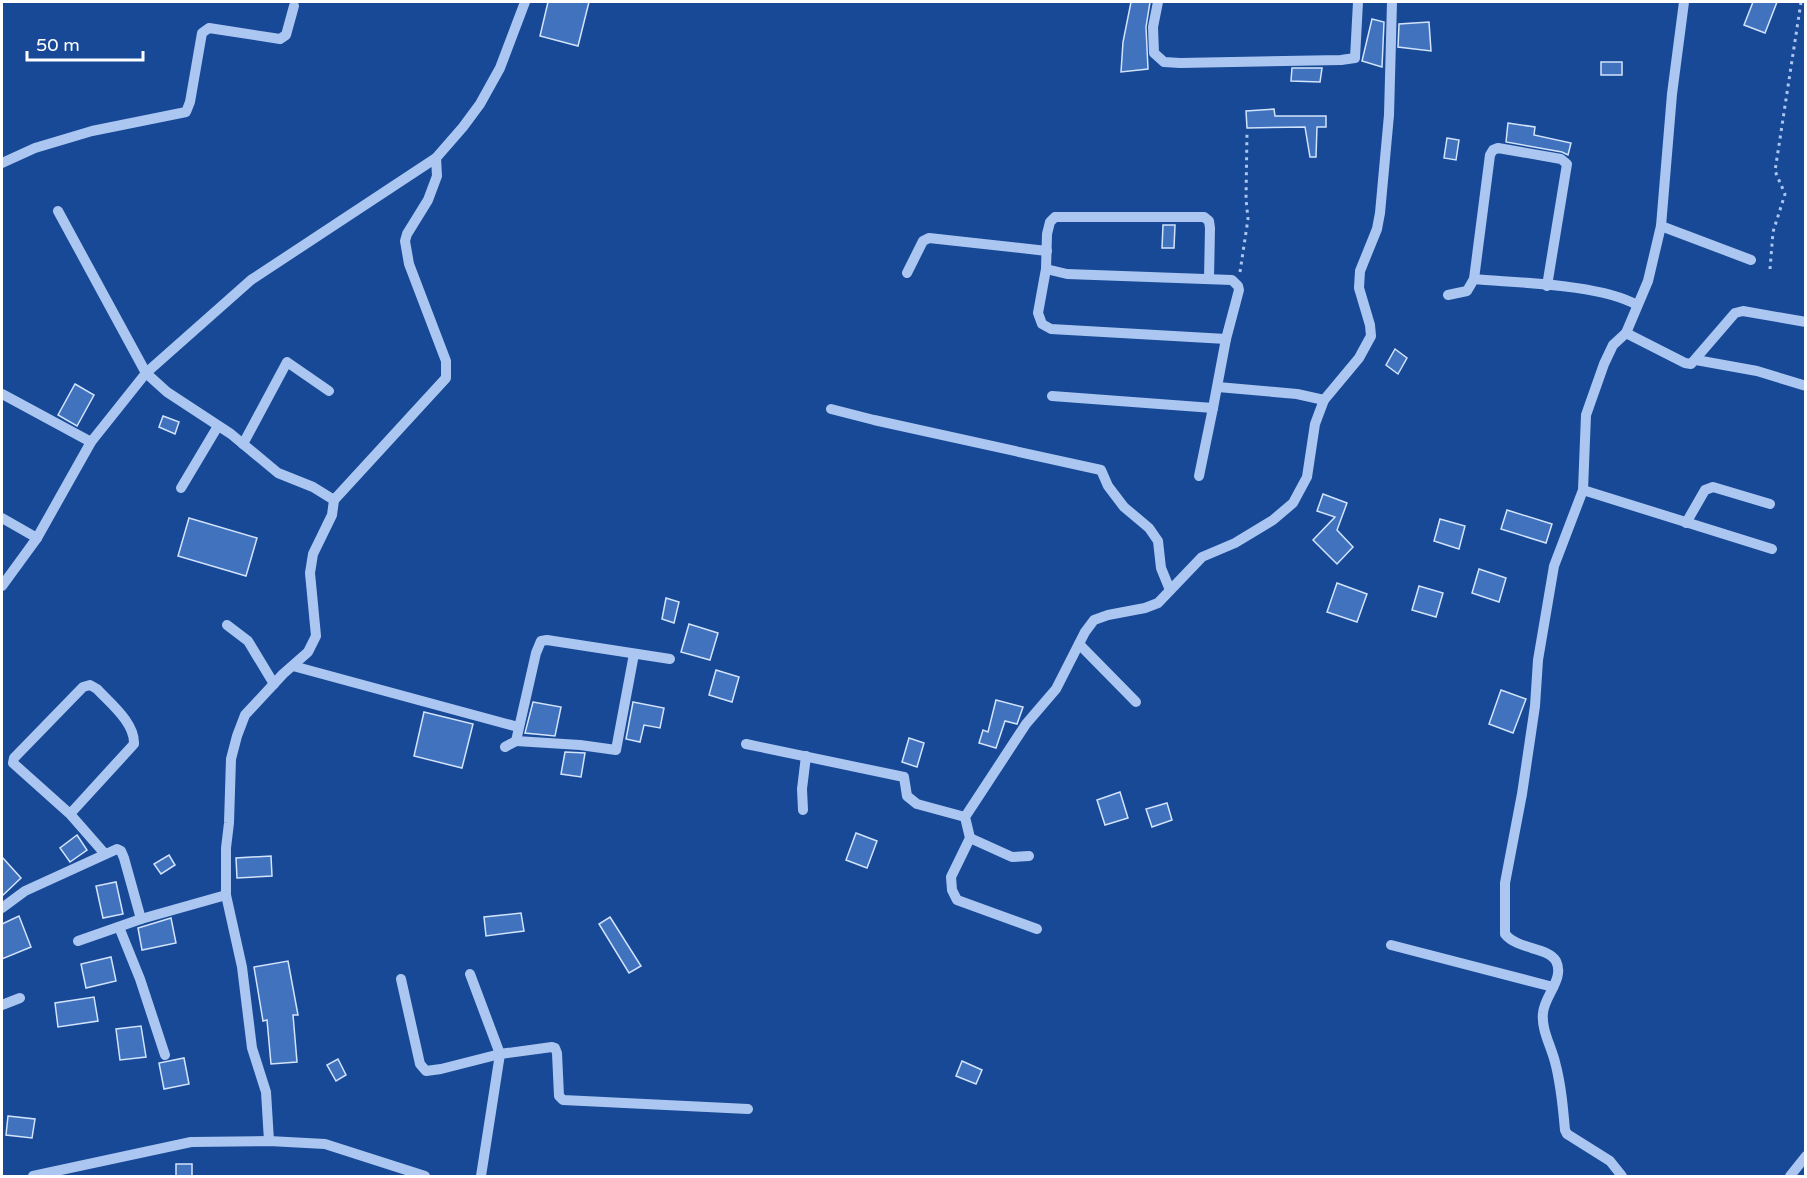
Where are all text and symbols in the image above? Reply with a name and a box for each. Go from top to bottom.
scale bar [27,24,142,62]
text: 50 m [36,34,80,56]

